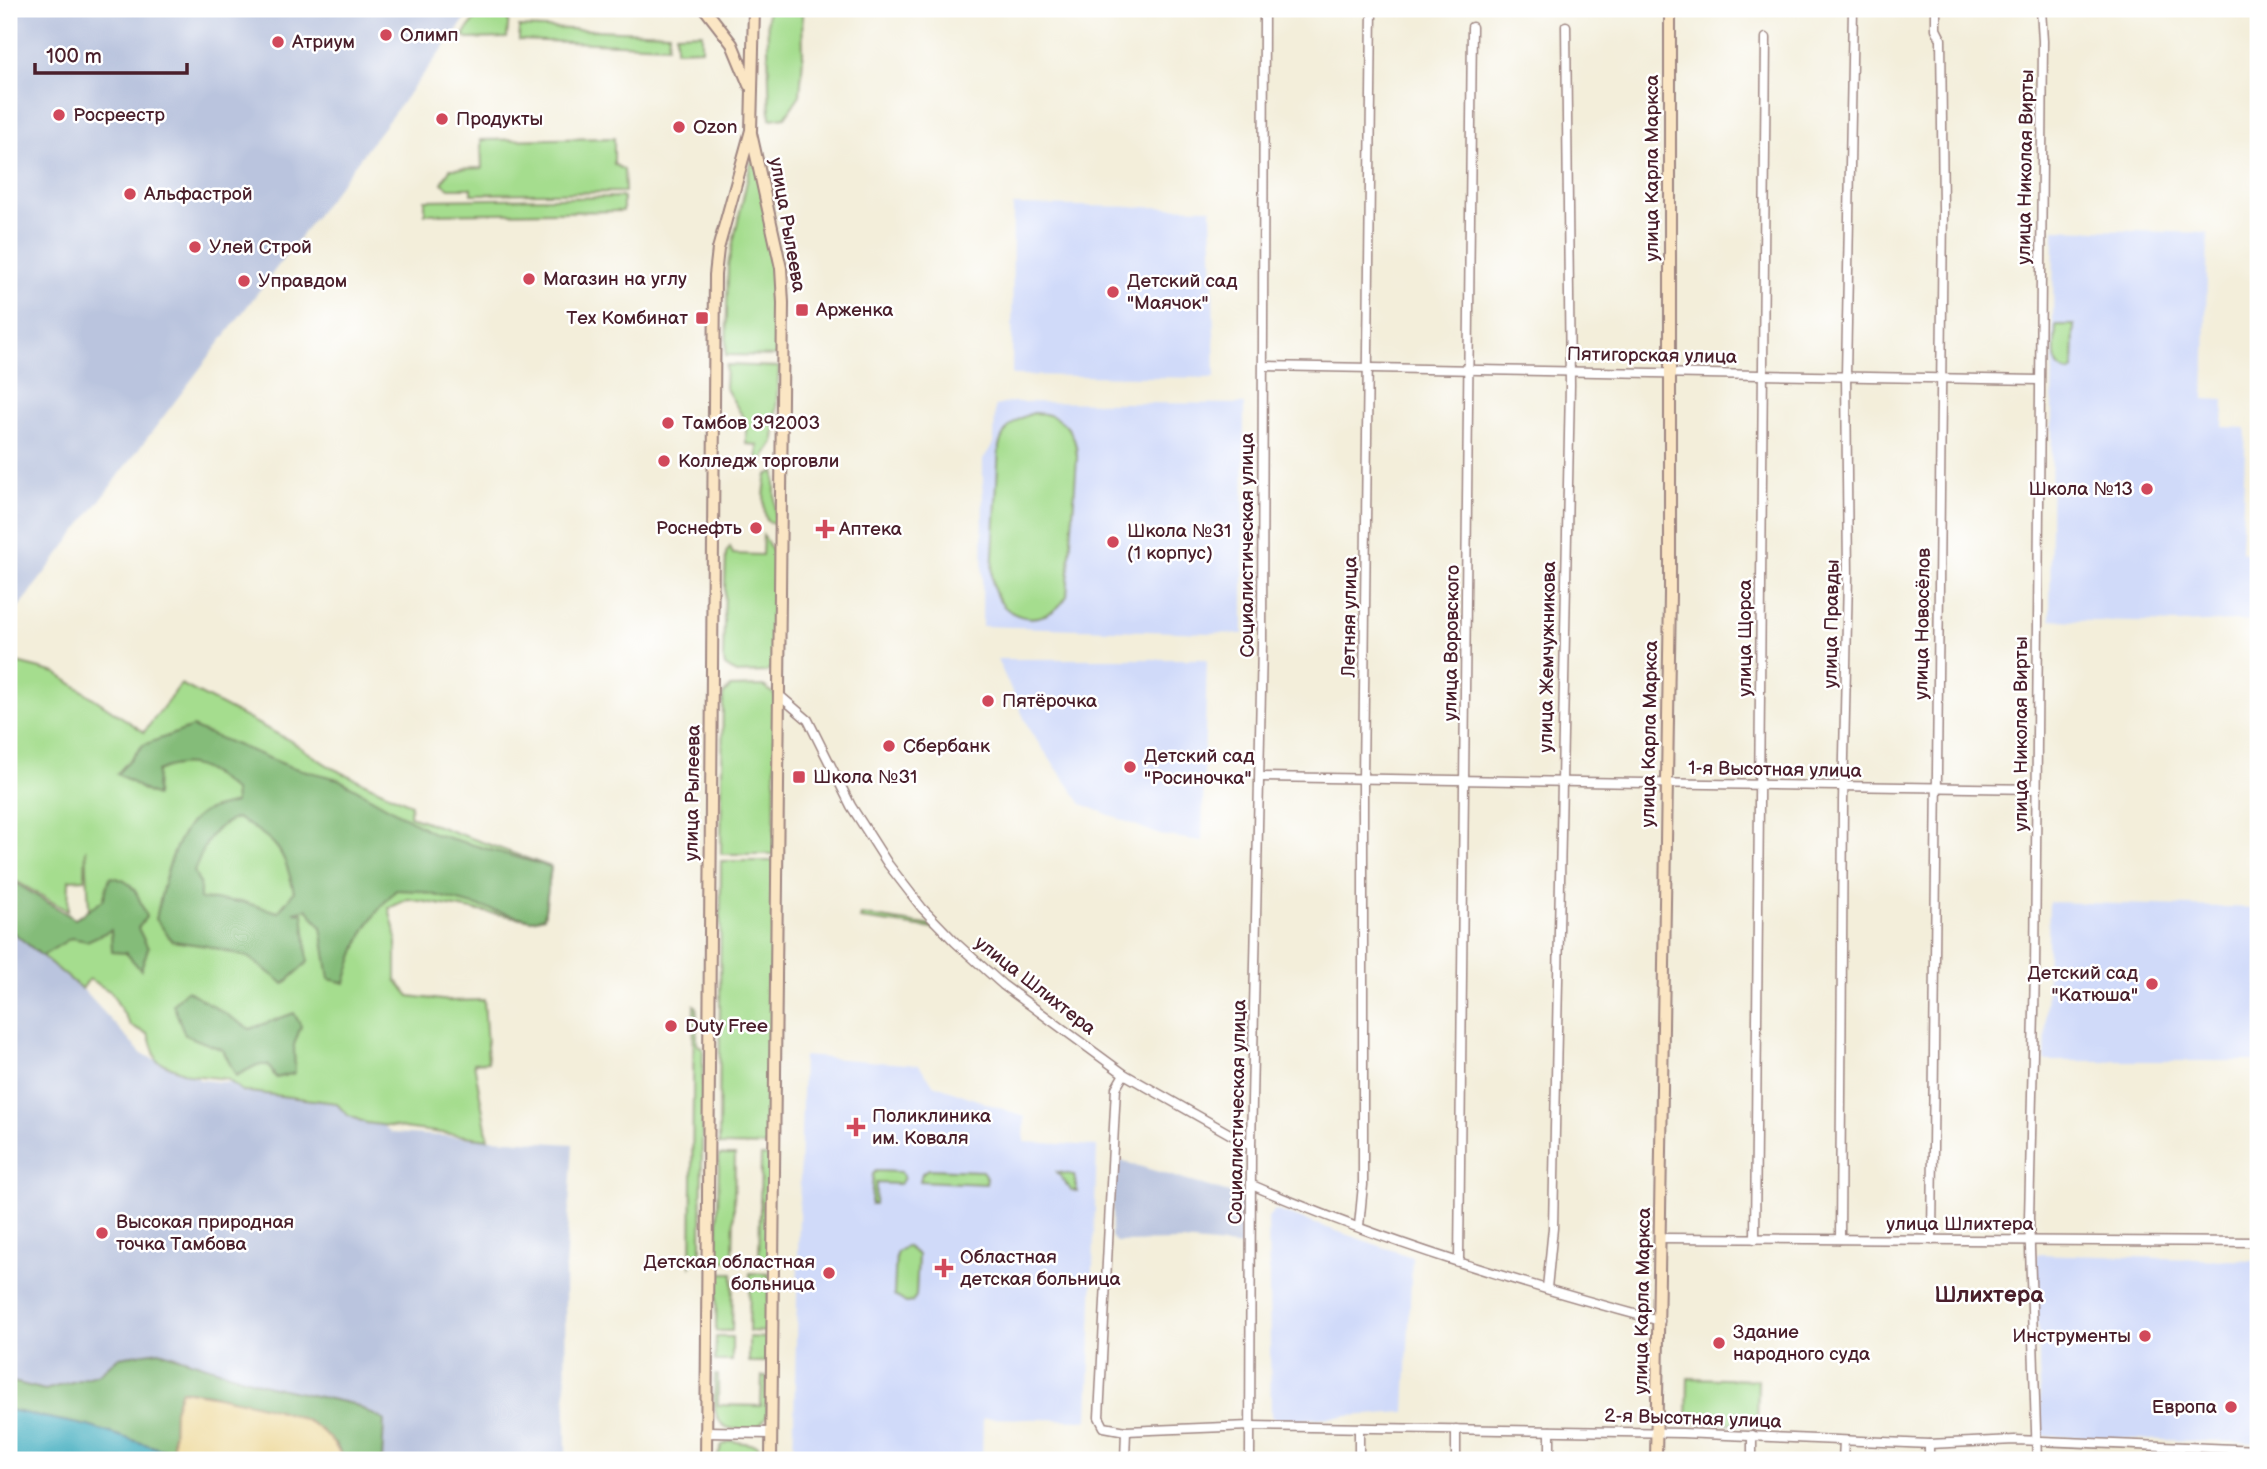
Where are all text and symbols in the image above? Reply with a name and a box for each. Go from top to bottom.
place label: Олимп [400,24,459,47]
marker: Олимп [378,27,394,43]
place label: Атриум [291,31,355,54]
scale bar [35,32,187,76]
marker: Атриум [270,34,286,50]
text: 100 m [46,44,102,69]
street label: улица Николая Вирты [2013,69,2039,265]
street label: улица Карла Маркса [1641,74,1664,262]
place label: Росреестр [73,104,165,127]
marker: Росреестр [51,107,67,123]
place label: Продукты [456,108,543,131]
marker: Продукты [434,111,450,127]
place label: Ozon [693,116,738,139]
marker: Ozon [671,119,687,135]
street label: улица Рылеева [764,156,810,294]
place label: Альфастрой [143,183,253,206]
marker: Альфастрой [122,186,138,202]
place label: Улей Строй [209,236,312,259]
marker: Улей Строй [187,239,203,255]
place label: Магазин на углу [543,268,687,291]
place label: Управдом [258,270,347,293]
place label: Детский сад "Маячок" [1127,270,1238,315]
marker: Магазин на углу [521,271,537,287]
marker: Управдом [236,273,252,289]
marker: Детский сад "Маячок" [1105,284,1121,300]
place label: Арженка [815,299,894,322]
marker: Арженка [794,302,810,318]
place label: Тех Комбинат [566,307,688,330]
marker: Тех Комбинат [694,310,710,326]
street label: Пятигорская улица [1567,343,1737,369]
place label: Тамбов 392003 [682,412,820,435]
marker: Тамбов 392003 [660,415,676,431]
street label: Социалистическая улица [1236,433,1259,657]
place label: Колледж торговли [678,450,839,473]
marker: Колледж торговли [656,453,672,469]
place label: Школа №13 [2029,478,2133,501]
marker: Школа №13 [2139,481,2155,497]
place label: Роснефть [656,517,743,540]
place label: Аптека [838,518,902,541]
marker: Роснефть [748,520,764,536]
place label: Школа №31 (1 корпус) [1127,520,1231,565]
marker: Аптека [817,521,833,537]
marker: Школа №31 (1 корпус) [1105,534,1121,550]
street label: улица Новосёлов [1910,548,1936,700]
street label: Летняя улица [1337,556,1363,679]
street label: улица Правды [1819,559,1845,689]
street label: улица Жемчужникова [1535,561,1561,753]
street label: улица Воровского [1439,565,1465,721]
street label: улица Щорса [1734,579,1757,697]
street label: улица Николая Вирты [2010,636,2033,832]
street label: улица Карла Маркса [1637,640,1663,828]
place label: Пятёрочка [1002,690,1097,713]
marker: Пятёрочка [980,693,996,709]
street label: улица Рылеева [680,725,706,861]
place label: Сбербанк [903,735,990,758]
marker: Сбербанк [881,738,897,754]
place label: Детский сад "Росиночка" [1144,745,1255,790]
street label: 1-я Высотная улица [1688,757,1862,783]
marker: Детский сад "Росиночка" [1122,759,1138,775]
place label: Школа №31 [813,766,917,789]
marker: Школа №31 [791,769,807,785]
street label: улица Шлихтера [970,932,1100,1040]
place label: Детский сад "Катюша" [2027,962,2138,1007]
marker: Детский сад "Катюша" [2144,976,2160,992]
street label: Социалистическая улица [1225,999,1251,1225]
place label: Duty Free [685,1015,768,1038]
marker: Duty Free [663,1018,679,1034]
place label: Поликлиника им. Коваля [872,1105,991,1150]
marker: Поликлиника им. Коваля [846,1117,866,1137]
street label: улица Карла Маркса [1630,1207,1656,1395]
place label: Высокая природная точка Тамбова [116,1211,294,1256]
street label: улица Шлихтера [1886,1213,2034,1236]
marker: Высокая природная точка Тамбова [94,1225,110,1241]
place label: Областная детская больница [960,1246,1121,1291]
place label: Детская областная больница [643,1251,815,1296]
marker: Областная детская больница [934,1258,954,1278]
marker: Детская областная больница [821,1265,837,1281]
district label: Шлихтера [1934,1281,2044,1309]
place label: Здание народного суда [1733,1321,1870,1366]
place label: Инструменты [2012,1325,2131,1348]
marker: Инструменты [2137,1328,2153,1344]
marker: Здание народного суда [1711,1335,1727,1351]
place label: Европа [2152,1396,2217,1419]
marker: Европа [2223,1399,2239,1415]
street label: 2-я Высотная улица [1604,1404,1782,1434]

